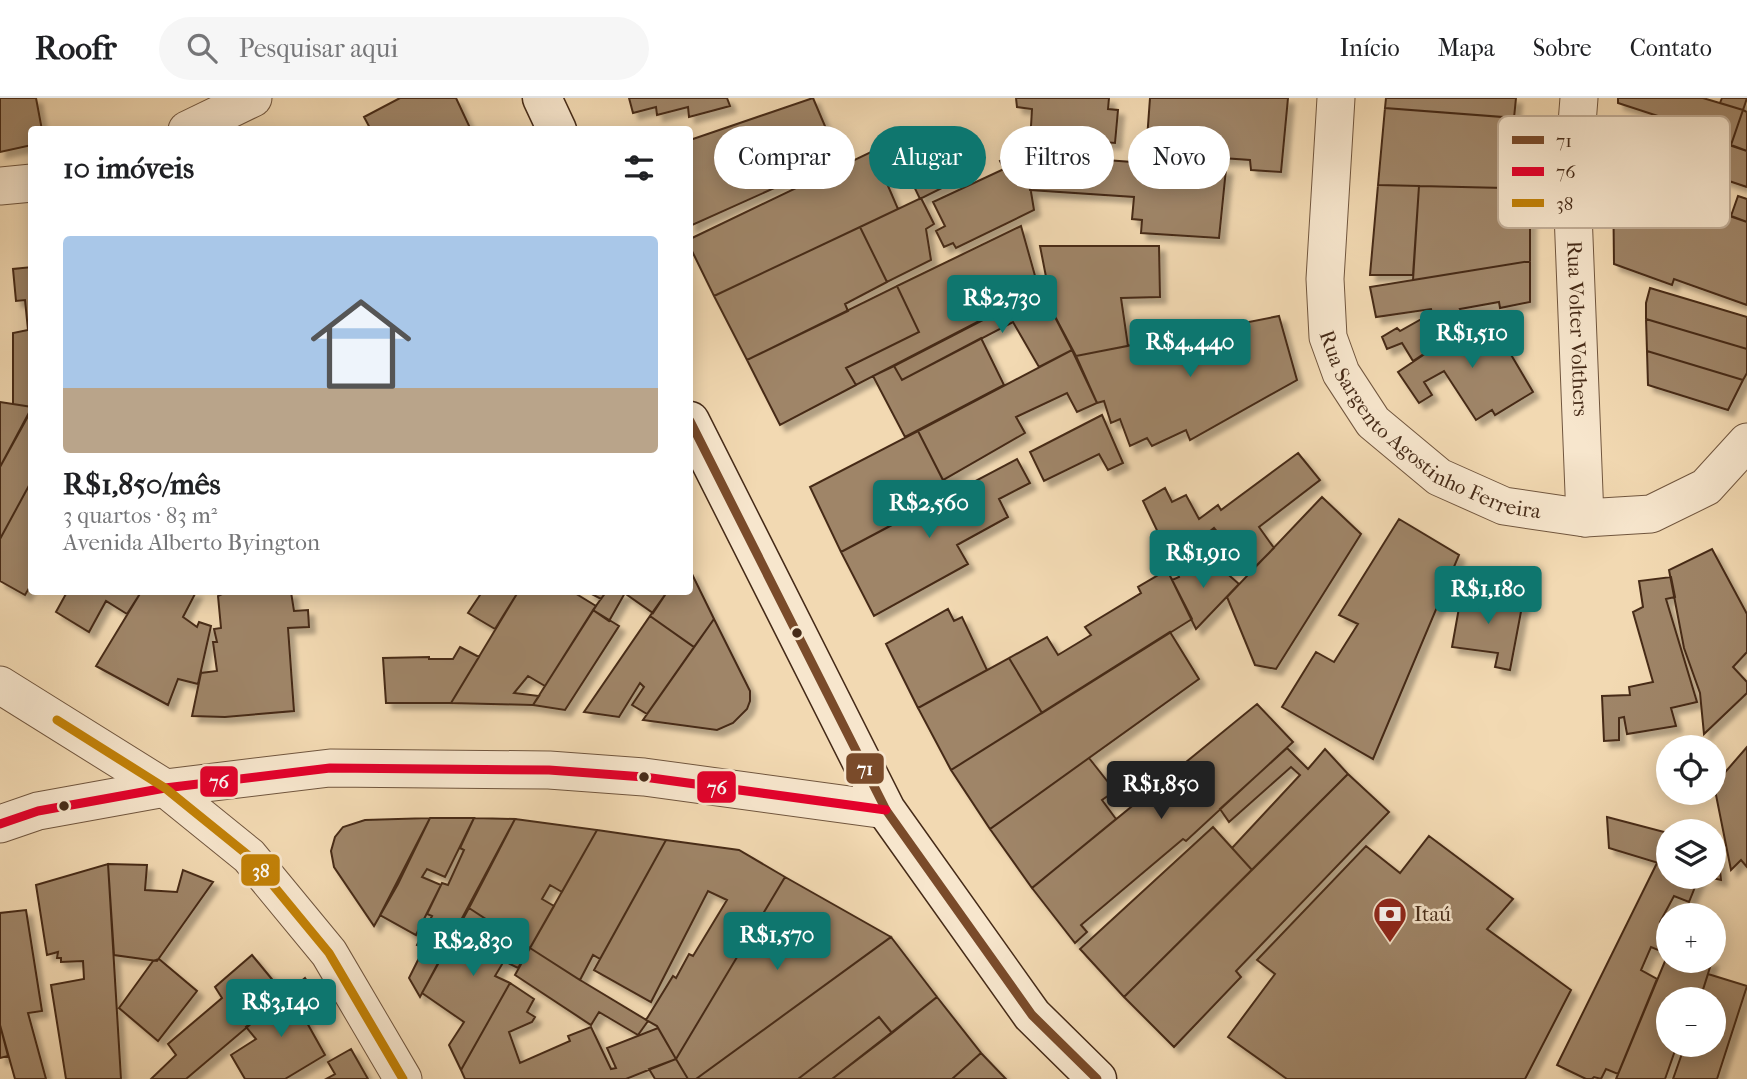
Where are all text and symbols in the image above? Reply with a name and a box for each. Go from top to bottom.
search box [159,17,649,80]
text: Roofr [35,29,117,68]
icon: search [183,29,221,67]
text: Pesquisar aqui [239,33,398,64]
text: Início [1340,34,1400,62]
text: Mapa [1438,34,1495,62]
text: Sobre [1533,34,1592,62]
text: Contato [1630,34,1712,62]
legend [1498,116,1730,228]
chip: Comprar [714,126,855,189]
chip: Alugar [869,126,986,189]
chip: Filtros [1000,126,1114,189]
chip: Novo [1128,126,1230,189]
text: 71 [1556,130,1572,152]
icon: filters [620,149,658,187]
text: 10 imóveis [63,151,194,186]
text: 76 [1556,161,1576,183]
text: 38 [1556,193,1573,215]
street label: Rua Volter Volthers [1562,240,1593,417]
pin: R$2,730 [937,275,1067,335]
icon: home [298,281,424,407]
text: R$2,730 [963,284,1041,311]
pin: R$1,510 [1407,310,1537,370]
text: R$1,510 [1436,319,1508,346]
pin: R$4,440 [1125,320,1255,379]
street label: Rua Sargento Agostinho Ferreira [1315,327,1543,523]
text: R$4,440 [1146,328,1234,355]
text: R$1,850/mês [63,467,221,502]
pin: R$2,560 [864,480,994,540]
text: R$2,560 [889,489,969,516]
text: 3 quartos · 83 m² [63,502,217,529]
text: Avenida Alberto Byington [63,529,320,556]
pin: R$1,910 [1138,531,1268,590]
text: R$1,910 [1166,539,1240,566]
pin: R$1,180 [1423,566,1553,626]
text: R$1,180 [1451,575,1525,602]
unlabelled marker [790,626,804,640]
map controls [1656,735,1726,1057]
button: locate [1656,735,1726,805]
line badge: 71 [845,752,885,785]
text: 71 [856,758,873,780]
pin: R$1,850 [1096,762,1226,821]
line badge: 76 [199,765,239,798]
unlabelled marker [637,770,651,784]
line badge: 76 [696,770,737,804]
text: R$1,850 [1123,770,1199,797]
text: 76 [208,771,229,793]
text: 76 [706,777,727,799]
unlabelled marker [57,799,71,813]
button: layers [1656,819,1726,889]
line badge: 38 [240,853,281,887]
text: 38 [252,860,270,882]
bank icon: Itaú [1371,895,1409,944]
place label: Itaú [1414,902,1451,926]
button: + [1656,903,1726,973]
pin: R$1,570 [712,912,842,972]
pin: R$2,830 [408,918,538,978]
text: R$1,570 [740,921,815,948]
text: R$2,830 [433,927,513,954]
pin: R$3,140 [216,979,346,1039]
button: − [1656,987,1726,1057]
text: R$3,140 [242,988,320,1015]

